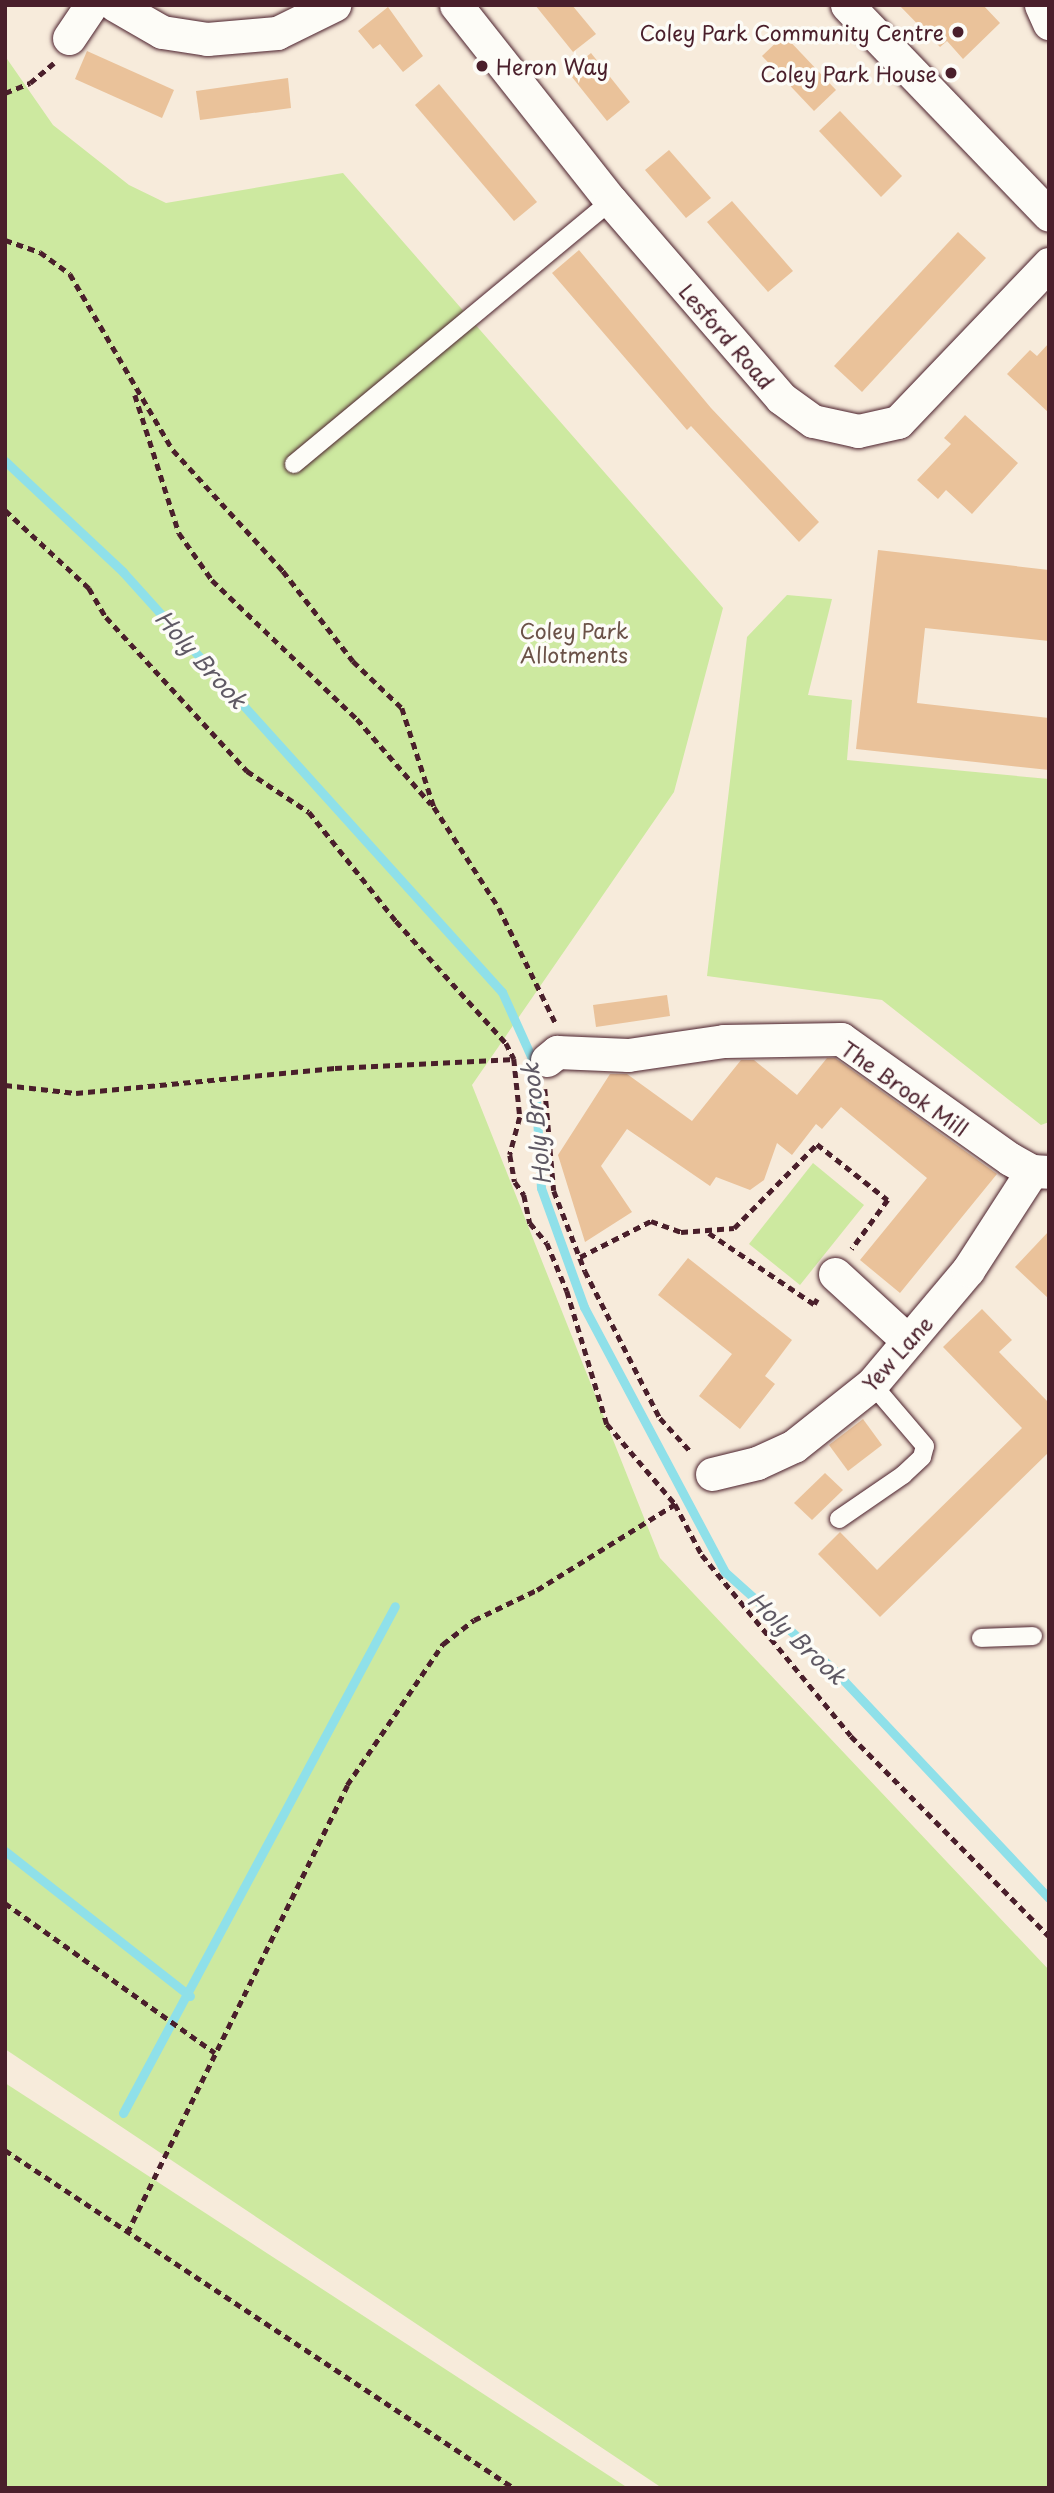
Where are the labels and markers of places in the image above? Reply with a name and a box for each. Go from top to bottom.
place label: Coley Park Community Centre [634,19,944,45]
marker: Coley Park Community Centre [950,24,966,40]
place label: Heron Way [496,53,609,79]
marker: Heron Way [474,58,490,74]
place label: Coley Park House [758,60,937,86]
marker: Coley Park House [943,65,959,81]

